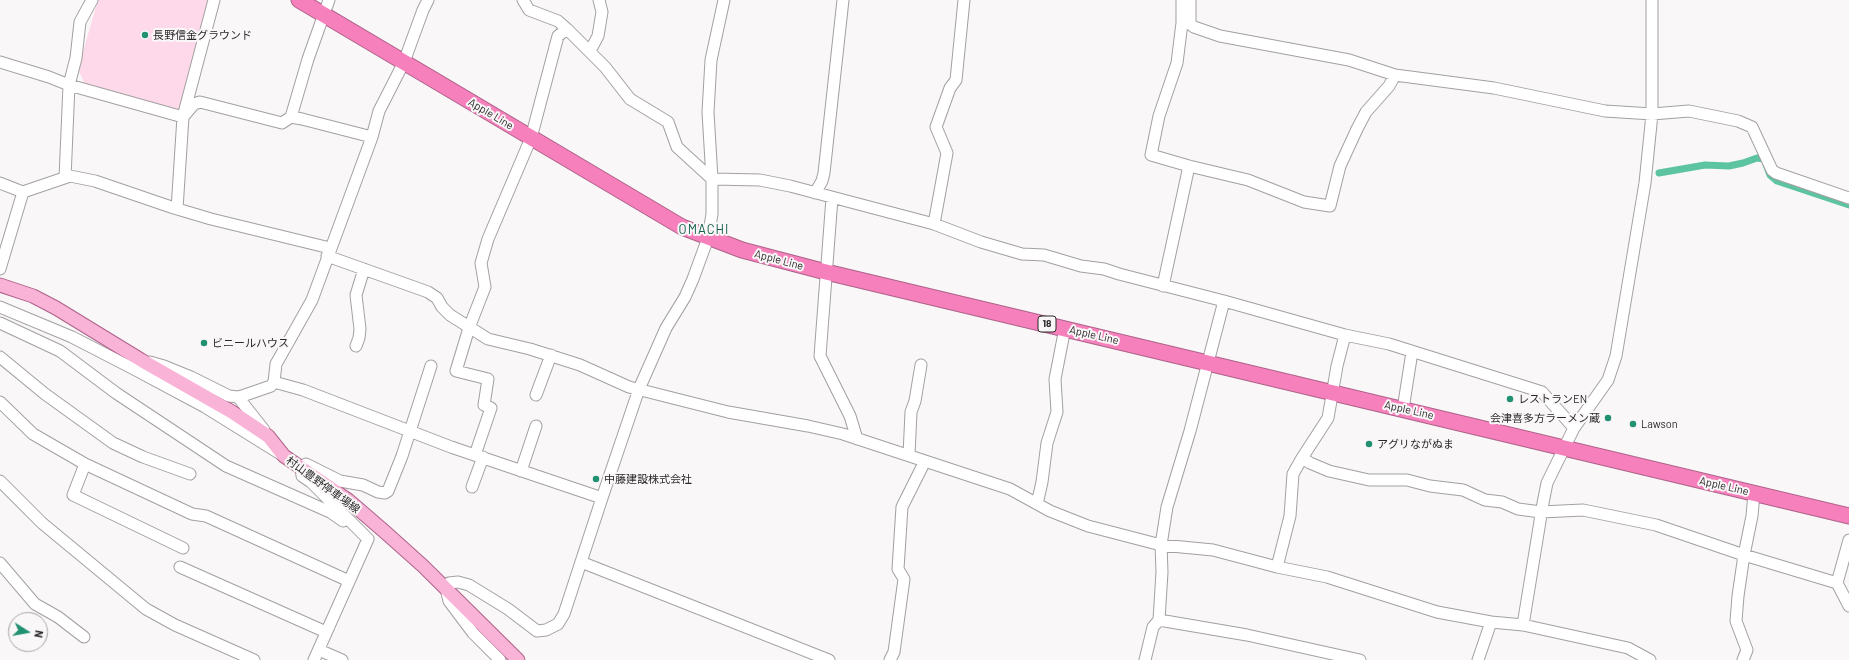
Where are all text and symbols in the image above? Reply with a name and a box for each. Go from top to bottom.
place label: 長野信金グラウンド [153,28,252,42]
marker: 長野信金グラウンド [140,30,150,40]
street label: Apple Line [466,95,516,133]
district label: OMACHI [679,222,729,238]
street label: Apple Line [753,247,805,273]
road number: 18 [1038,316,1056,332]
street label: Apple Line [1068,323,1120,347]
place label: ビニールハウス [212,336,289,350]
marker: ビニールハウス [199,338,209,348]
place label: レストランEN [1518,392,1587,406]
marker: レストランEN [1505,394,1515,404]
street label: Apple Line [1383,398,1435,422]
place label: 会津喜多方ラーメン蔵 [1490,411,1600,425]
marker: 会津喜多方ラーメン蔵 [1603,413,1613,423]
place label: Lawson [1641,417,1678,431]
marker: Lawson [1628,419,1638,429]
place label: アグリながぬま [1377,437,1454,451]
marker: アグリながぬま [1364,439,1374,449]
street label: 村山豊野停車場線 [284,454,362,516]
place label: 中藤建設株式会社 [604,472,692,486]
marker: 中藤建設株式会社 [591,474,601,484]
street label: Apple Line [1698,474,1750,498]
north arrow [8,612,48,652]
text: N [32,629,46,639]

